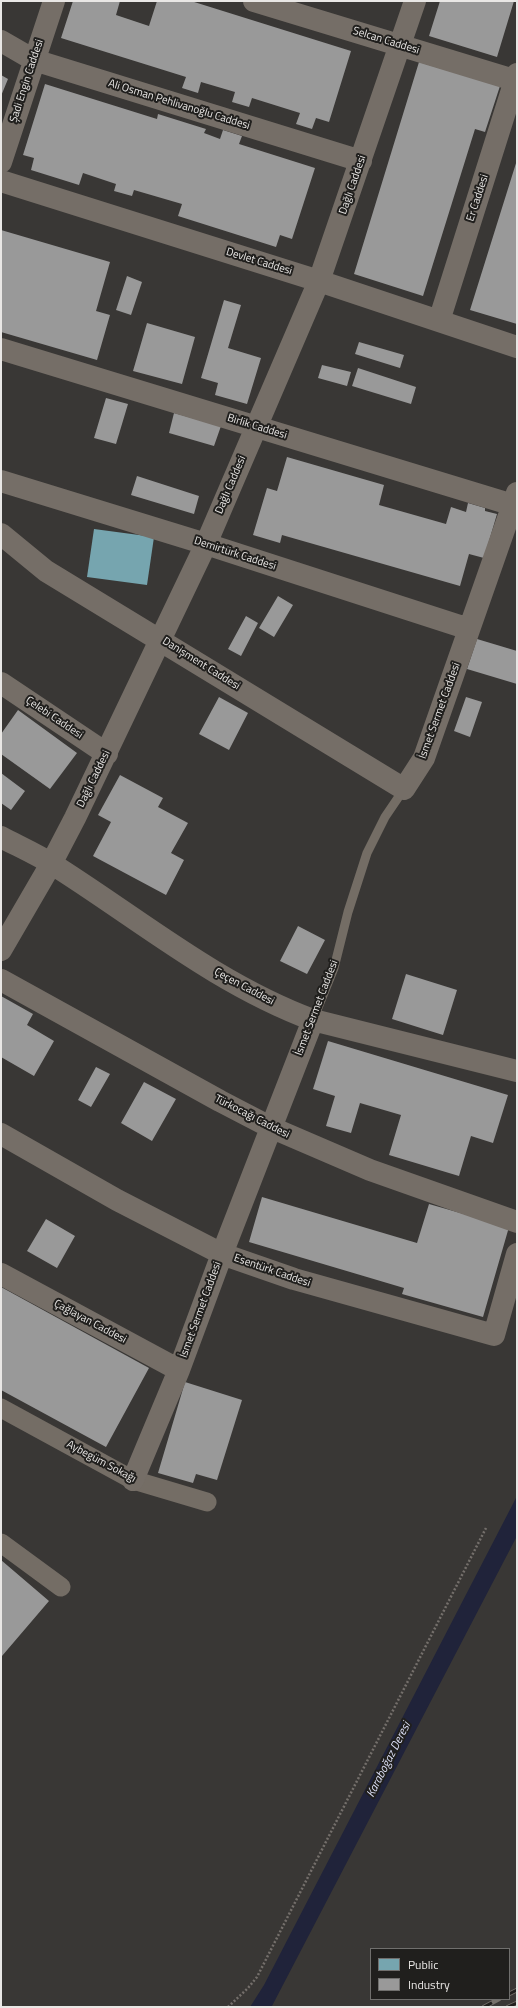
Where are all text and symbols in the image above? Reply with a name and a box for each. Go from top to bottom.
street label: Selcan Caddesi [351,25,421,57]
street label: Şadi Engin Caddesi [7,38,47,124]
street label: Ali Osman Pehlivanoğlu Caddesi [107,77,251,133]
street label: Dağlı Caddesi [337,154,369,216]
street label: Er Caddesi [464,173,492,223]
street label: Devlet Caddesi [224,246,294,278]
street label: Birlik Caddesi [226,412,288,442]
street label: Dağlı Caddesi [213,454,249,516]
street label: Demirtürk Caddesi [192,535,278,573]
street label: Danişment Caddesi [160,635,242,693]
street label: İsmet Sermet Caddesi [416,661,464,761]
street label: Çelebi Caddesi [23,694,85,742]
street label: Dağlı Caddesi [75,748,113,810]
street label: İsmet Sermet Caddesi [293,958,341,1058]
street label: Çeçen Caddesi [212,966,276,1008]
street label: Türkocağı Caddesi [212,1092,292,1142]
street label: Esentürk Caddesi [232,1252,312,1290]
street label: İsmet Sermet Caddesi [177,1260,225,1360]
street label: Çağlayan Caddesi [51,1297,129,1347]
street label: Aybegüm Sokağı [64,1438,138,1486]
water label: Karaboğaz Deresi [364,1720,414,1800]
legend [370,1948,510,2000]
text: Public [408,1955,438,1974]
text: Industry [408,1975,450,1994]

